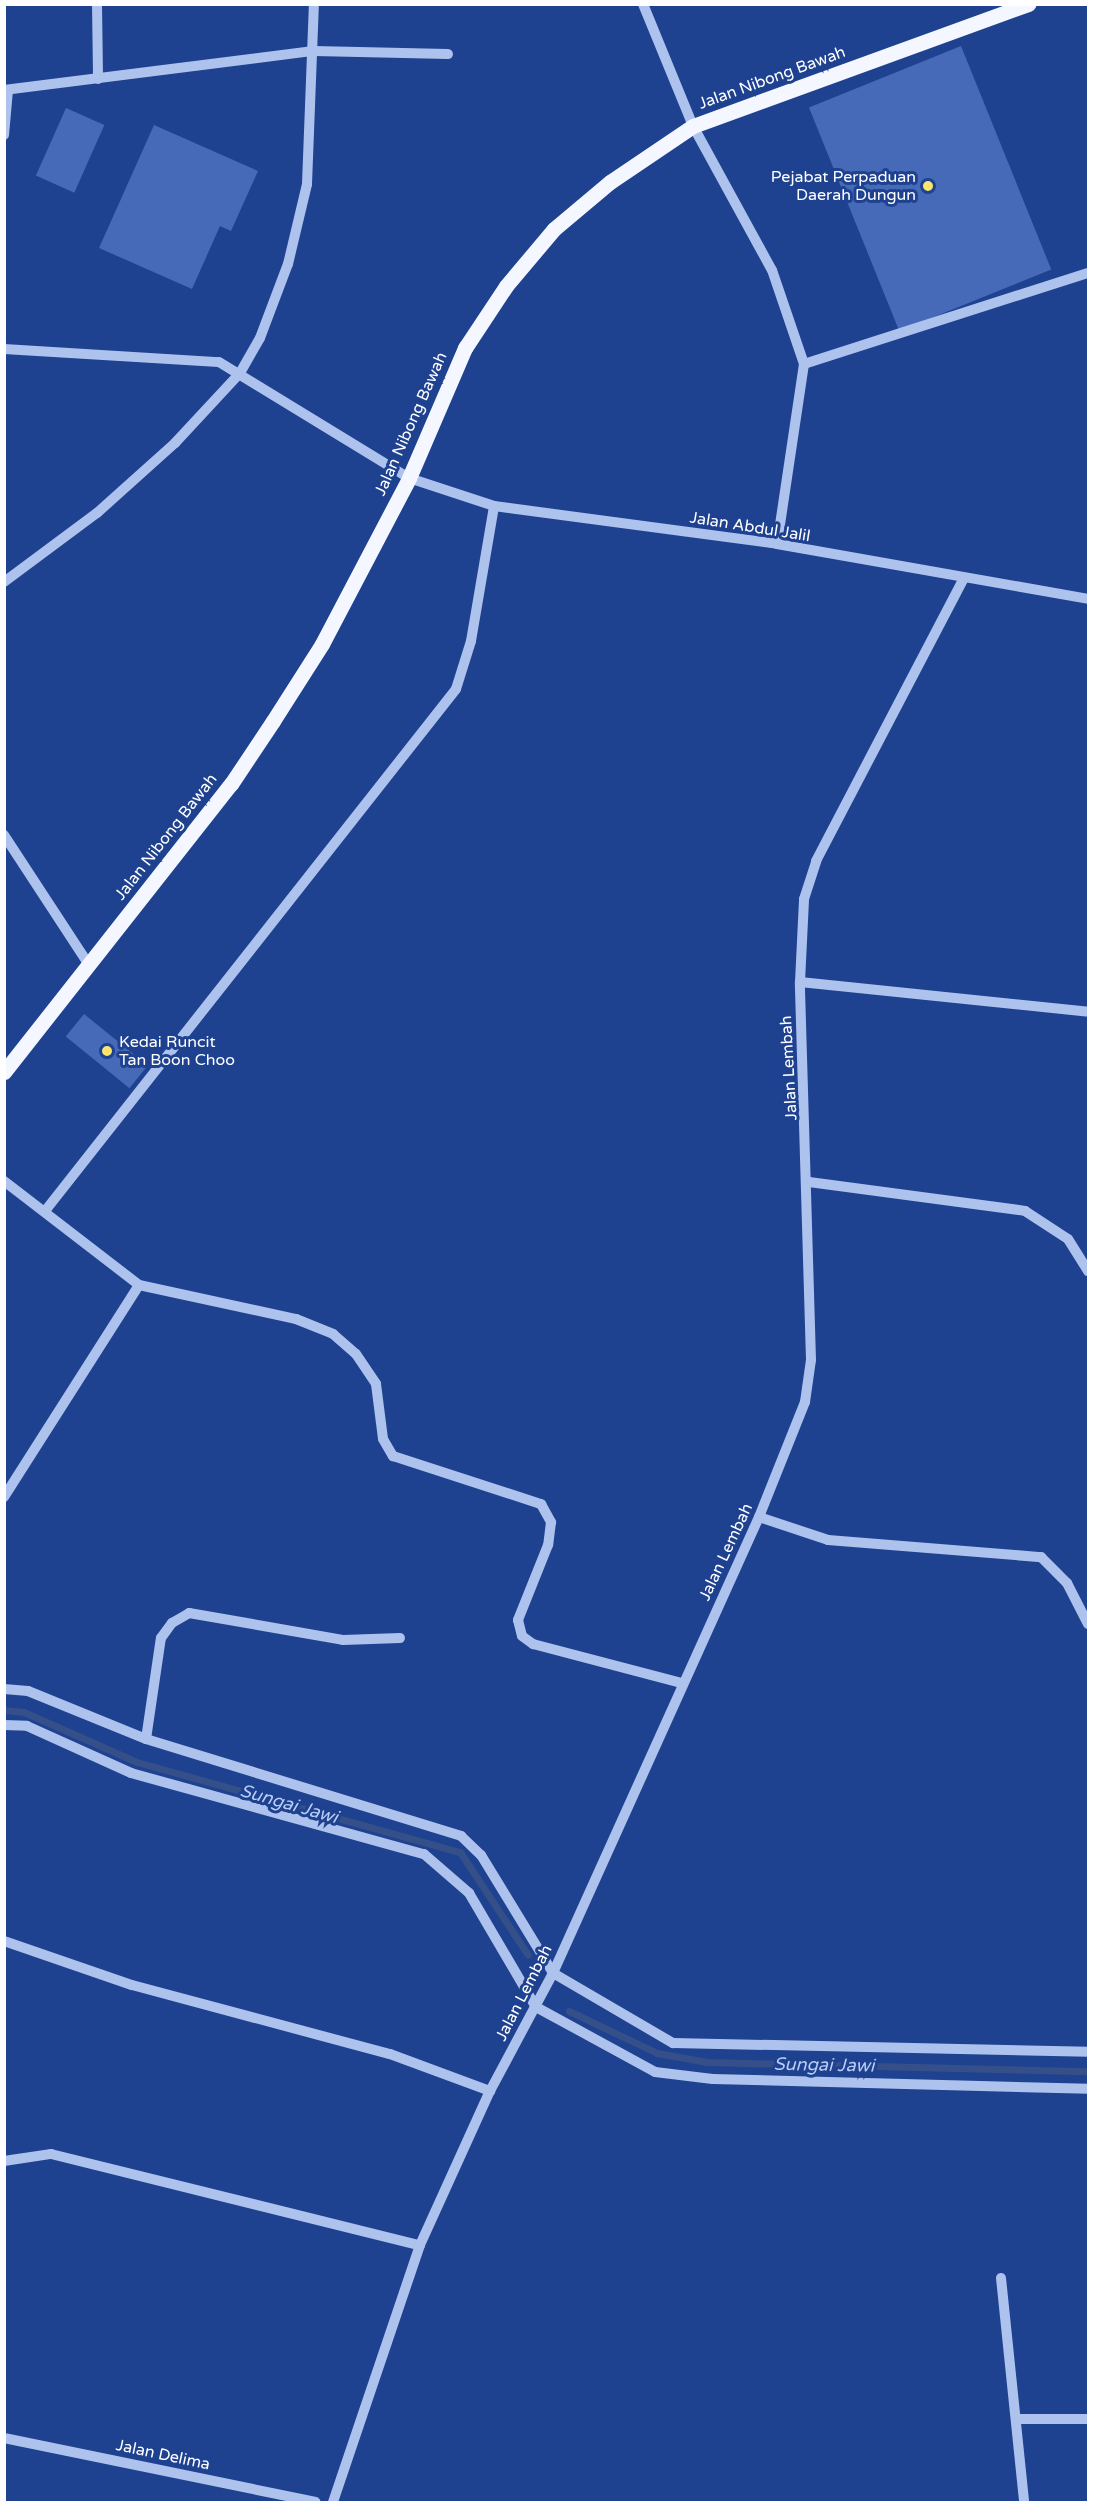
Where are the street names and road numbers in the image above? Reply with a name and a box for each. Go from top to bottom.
street label: Jalan Nibong Bawah [696,42,848,114]
street label: Jalan Nibong Bawah [371,349,451,499]
street label: Jalan Abdul Jalil [688,508,812,546]
street label: Jalan Nibong Bawah [111,770,221,904]
street label: Jalan Lembah [777,1015,801,1121]
street label: Jalan Lembah [695,1500,757,1604]
street label: Jalan Lembah [492,1942,556,2044]
street label: Jalan Delima [114,2436,212,2474]

